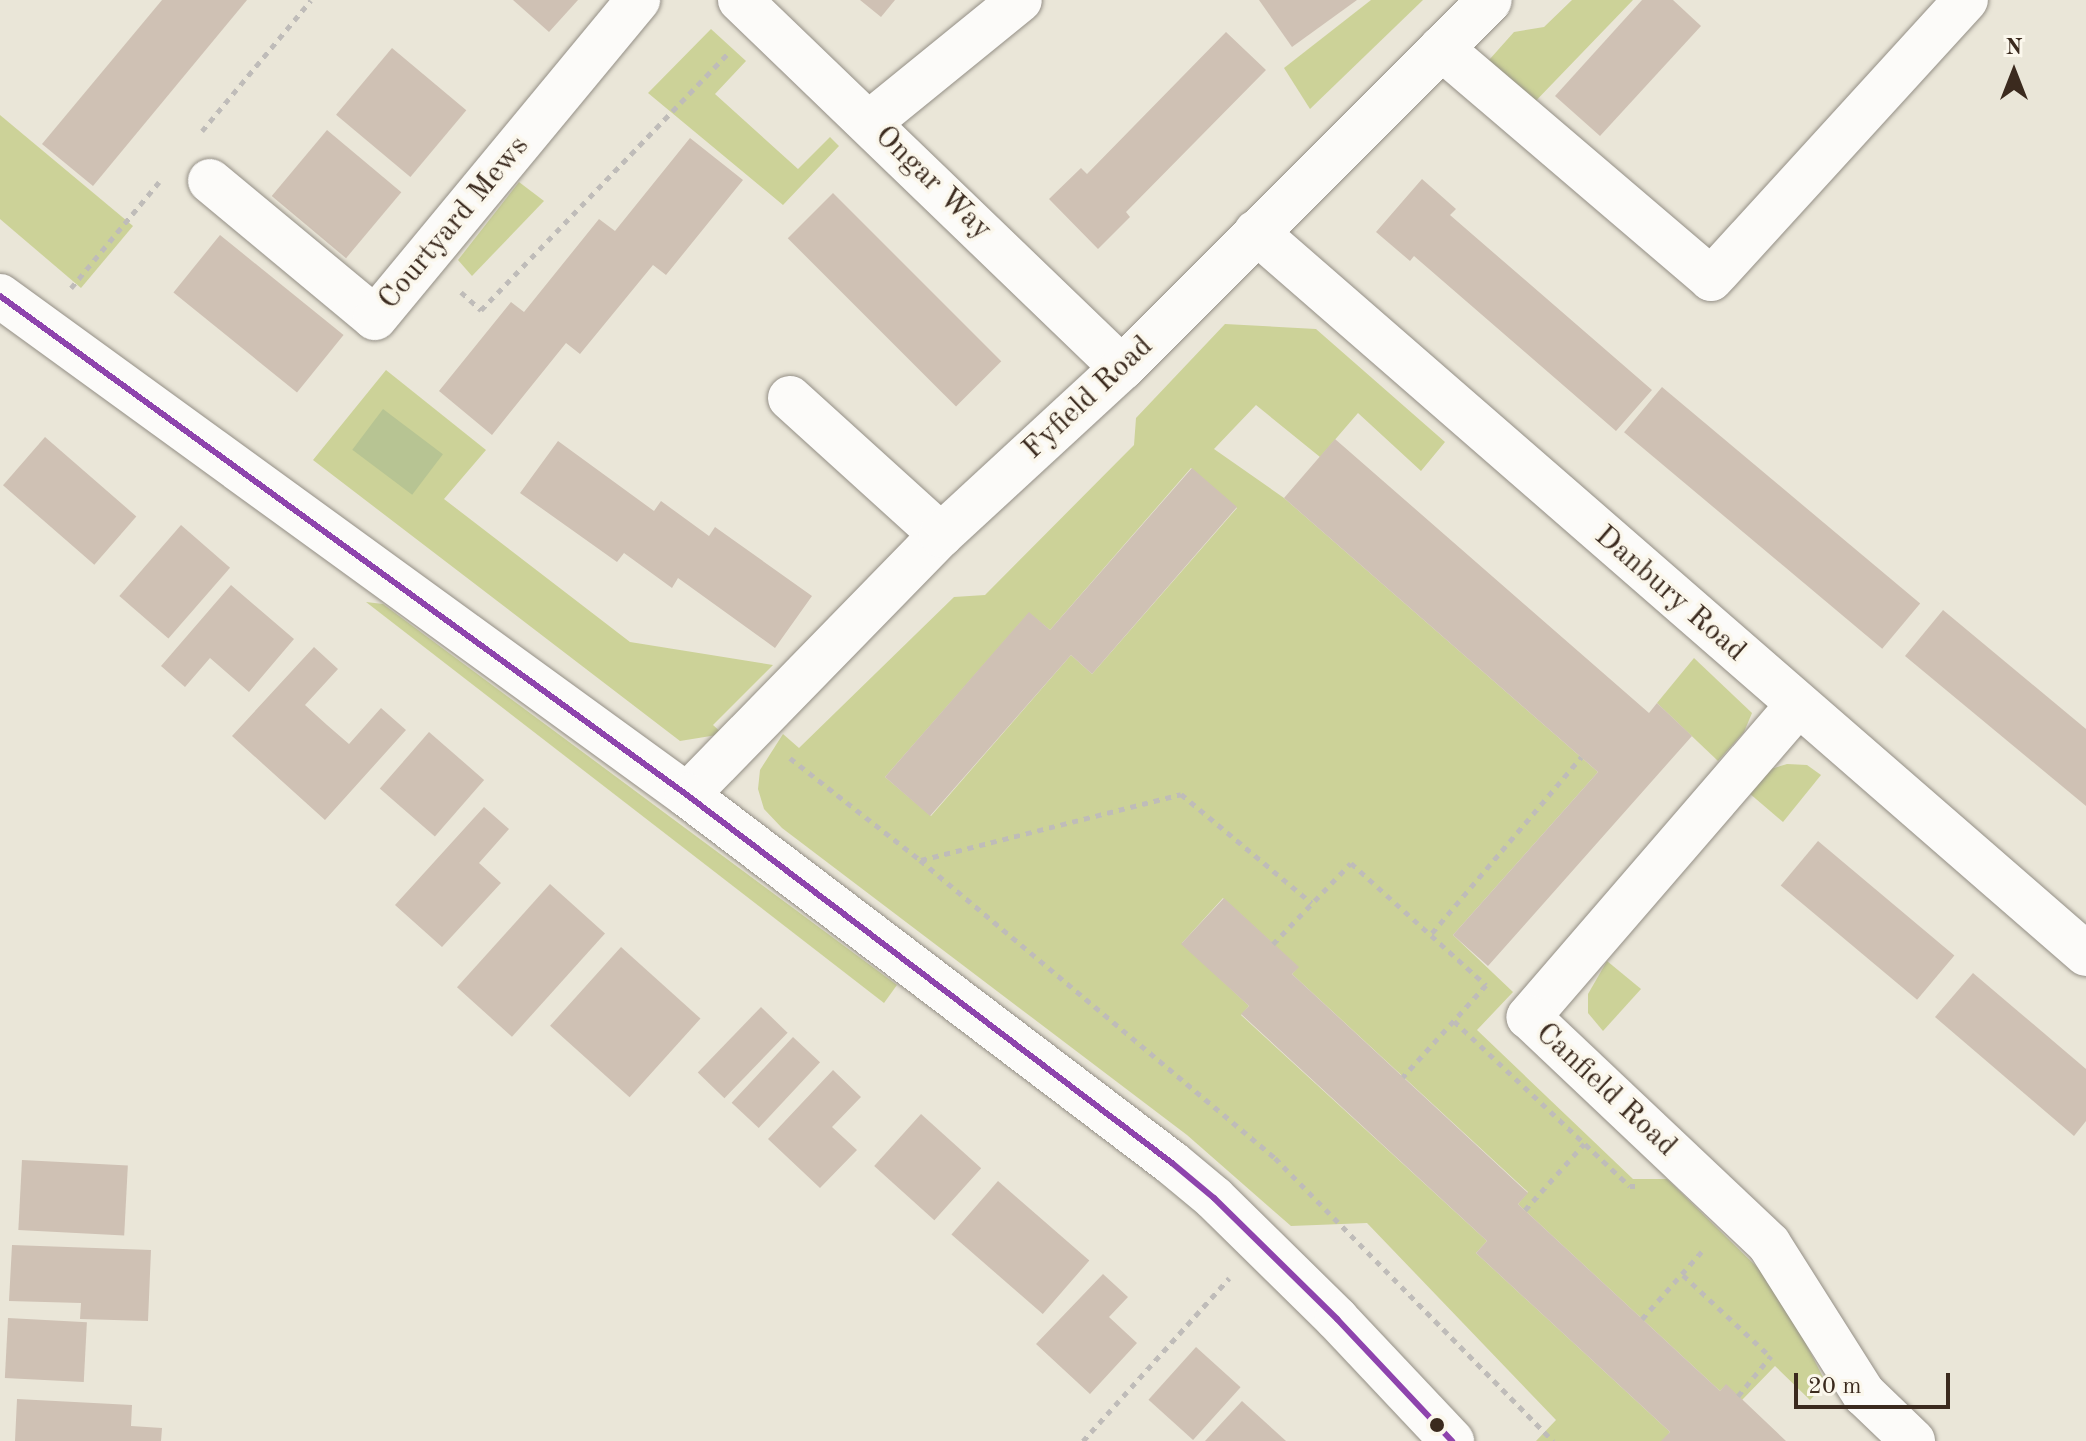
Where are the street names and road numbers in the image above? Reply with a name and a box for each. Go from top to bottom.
street label: Ongar Way [867,118,999,248]
street label: Courtyard Mews [371,129,537,317]
street label: Fyfield Road [1015,329,1161,467]
street label: Danbury Road [1587,518,1753,670]
street label: Canfield Road [1528,1016,1684,1164]

